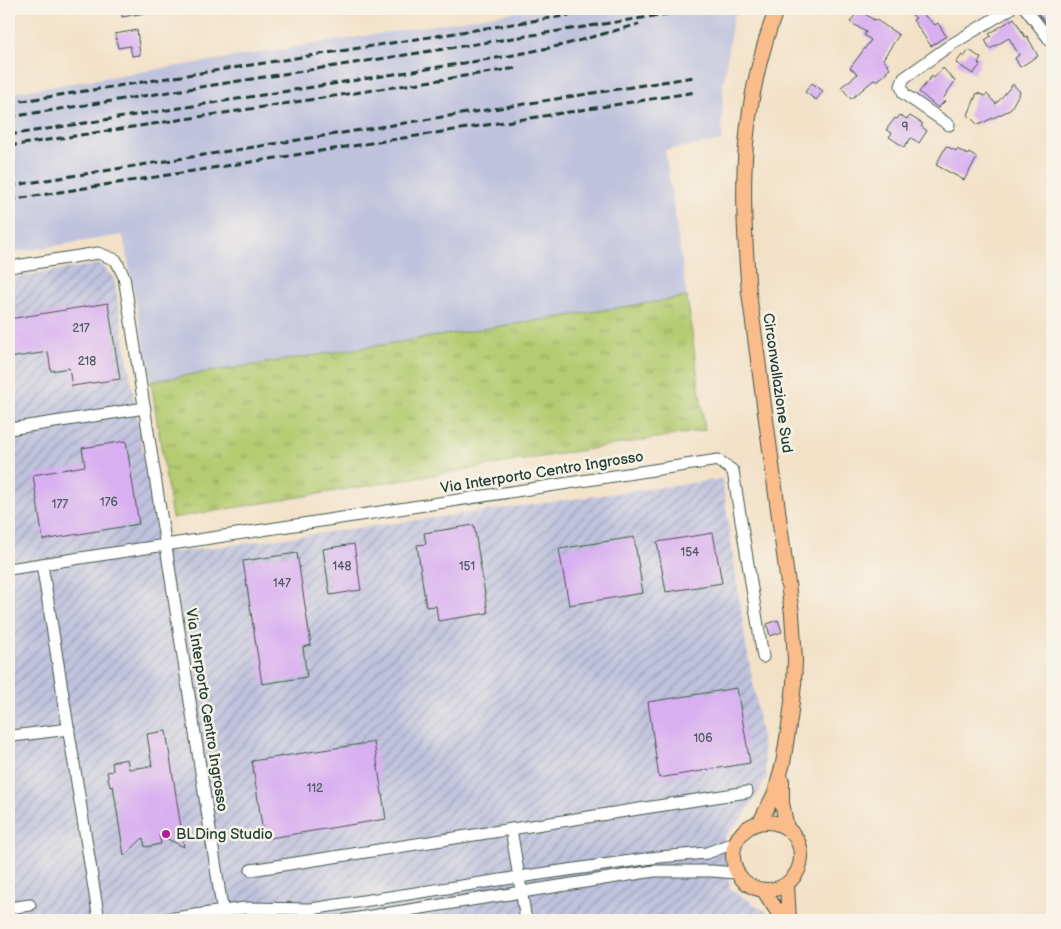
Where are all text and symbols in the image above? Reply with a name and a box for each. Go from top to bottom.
house number: 9 [902,120,909,135]
street label: Circonvallazione Sud [758,312,797,454]
house number: 217 [72,321,90,336]
house number: 218 [78,354,96,369]
street label: Via Interporto Centro Ingrosso [439,447,645,498]
house number: 176 [100,495,118,510]
house number: 177 [52,497,68,512]
house number: 154 [681,545,700,560]
house number: 148 [333,559,351,574]
house number: 151 [459,559,475,574]
house number: 147 [273,576,291,591]
street label: Via Interporto Centro Ingrosso [181,607,232,813]
house number: 106 [693,731,713,746]
house number: 112 [307,781,323,796]
place label: BLDing Studio [176,825,273,844]
marker: BLDing Studio [160,828,172,840]

